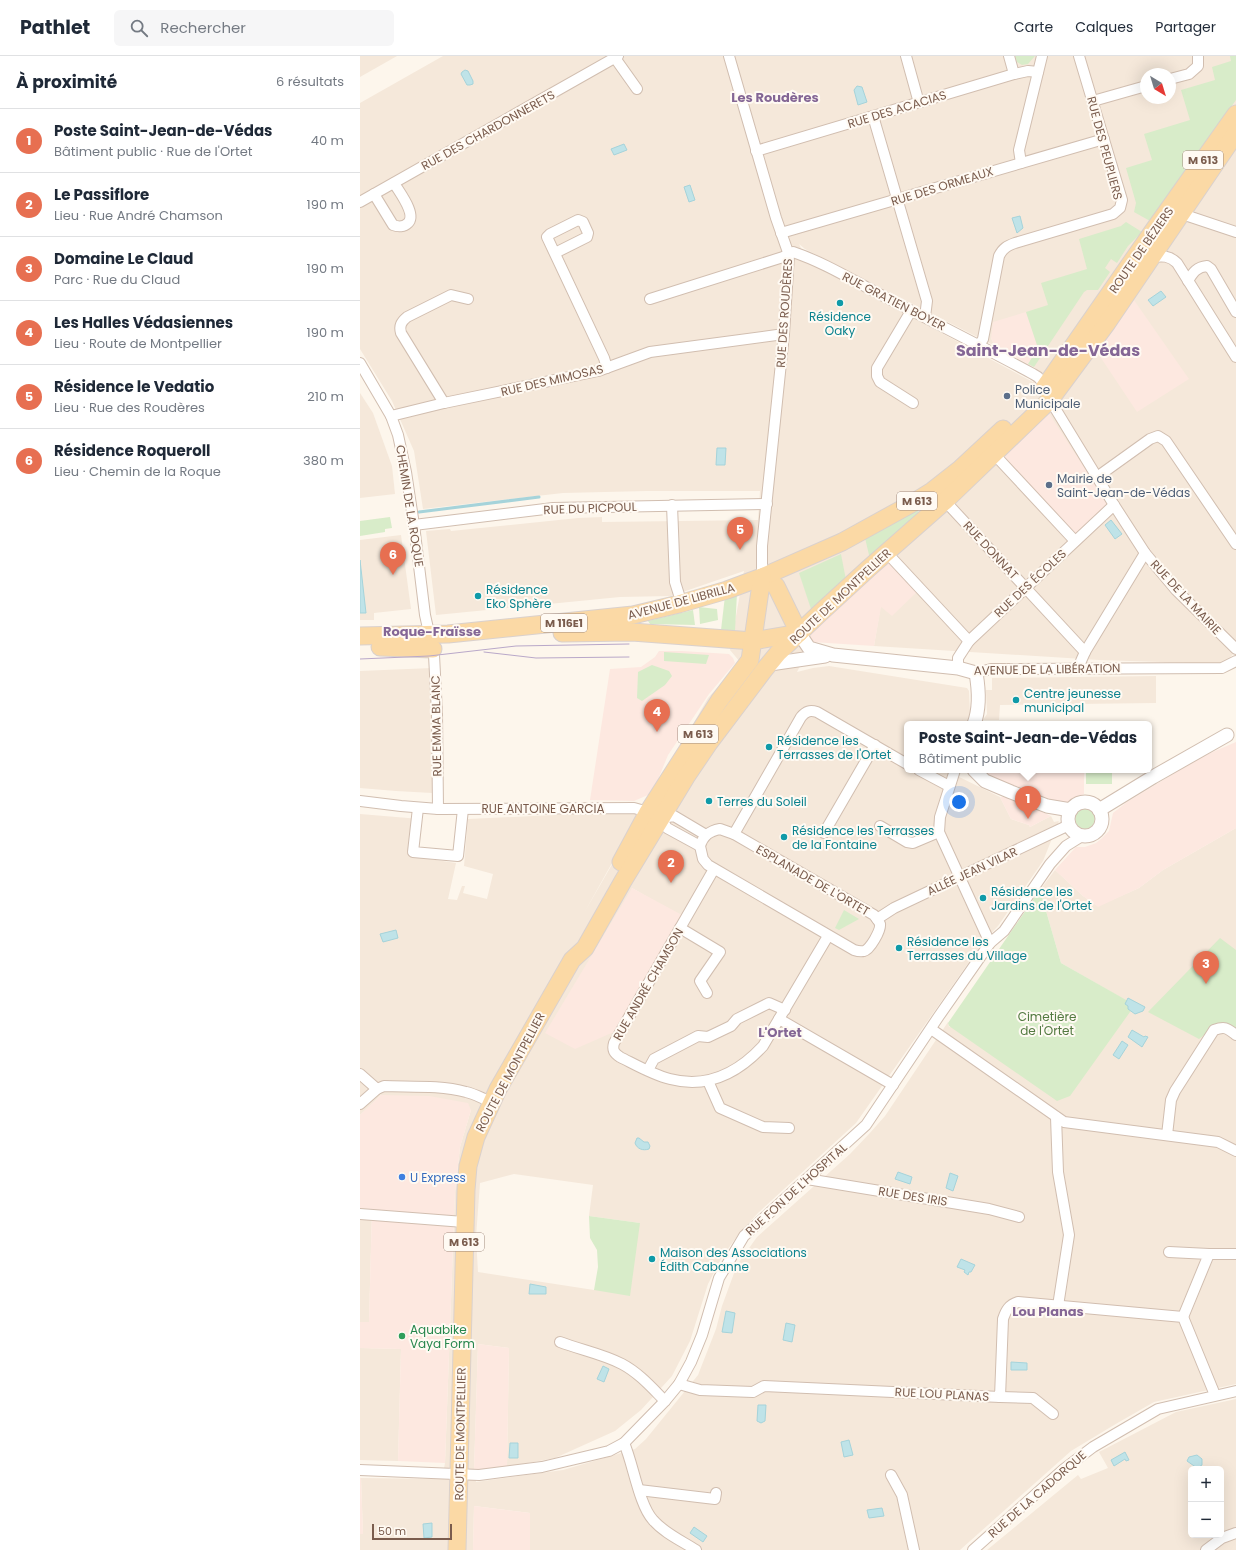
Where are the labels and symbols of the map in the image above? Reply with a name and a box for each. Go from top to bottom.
north arrow [1140,68,1176,104]
street label: RUE DES CHARDONNERETS [418,86,558,174]
street label: RUE DES ACACIAS [846,86,948,132]
district label: Les Roudères [731,88,819,107]
street label: RUE DES PEUPLIERS [1083,94,1127,202]
road number: M 613 [1183,151,1223,169]
street label: RUE DES ORMEAUX [889,162,995,210]
street label: ROUTE DE BÉZIERS [1105,203,1177,297]
street label: RUE DES ROUDÈRES [772,258,796,368]
street label: RUE GRATIEN BOYER [839,268,949,334]
marker: Résidence Oaky [835,298,845,308]
place label: Résidence Oaky [809,308,871,339]
district label: Saint-Jean-de-Védas [956,339,1140,362]
street label: RUE DES MIMOSAS [499,360,605,400]
place label: Police Municipale [1015,381,1081,412]
marker: Police Municipale [1002,391,1012,401]
street label: CHEMIN DE LA ROQUE [392,444,428,568]
place label: Mairie de Saint-Jean-de-Védas [1057,470,1190,501]
marker: Mairie de Saint-Jean-de-Védas [1044,480,1054,490]
road number: M 613 [897,492,937,510]
street label: RUE DU PICPOUL [543,498,637,518]
pin: 5 [727,517,753,550]
street label: RUE DONNAT [960,517,1023,583]
pin: 6 [380,542,406,575]
street label: ROUTE DE MONTPELLIER [786,544,894,648]
street label: RUE DES ÉCOLES [990,545,1070,621]
street label: RUE DE LA MAIRIE [1147,556,1225,638]
street label: AVENUE DE LIBRILLA [626,579,736,623]
place label: Résidence Eko Sphère [486,581,551,612]
marker: Résidence Eko Sphère [473,591,483,601]
road number: M 116E1 [541,614,587,632]
district label: Roque-Fraïsse [383,622,481,641]
street label: AVENUE DE LA LIBÉRATION [973,659,1121,679]
street label: RUE EMMA BLANC [427,675,445,777]
place label: Centre jeunesse municipal [1024,685,1121,716]
marker: Centre jeunesse municipal [1011,695,1021,705]
pin: 4 [644,699,670,732]
road number: M 613 [678,725,718,743]
place label: Résidence les Terrasses de l'Ortet [777,732,891,763]
marker: Résidence les Terrasses de l'Ortet [764,742,774,752]
pin: 1 [1015,786,1041,819]
your location [949,792,969,812]
place label: Terres du Soleil [717,793,807,810]
marker: Terres du Soleil [704,796,714,806]
street label: RUE ANTOINE GARCIA [482,800,604,817]
place label: Résidence les Terrasses de la Fontaine [792,822,934,853]
marker: Résidence les Terrasses de la Fontaine [779,832,789,842]
street label: ESPLANADE DE L'ORTET [753,840,873,920]
street label: ALLÉE JEAN VILAR [924,843,1020,899]
pin: 2 [658,850,684,883]
place label: Résidence les Jardins de l'Ortet [991,883,1092,914]
marker: Résidence les Jardins de l'Ortet [978,893,988,903]
street label: RUE ANDRÉ CHAMSON [609,925,687,1043]
place label: Résidence les Terrasses du Village [907,933,1027,964]
marker: Résidence les Terrasses du Village [894,943,904,953]
pin: 3 [1193,951,1219,984]
park label: Cimetière de l'Ortet [1018,1008,1076,1039]
street label: ROUTE DE MONTPELLIER [471,1009,549,1135]
district label: L'Ortet [758,1023,802,1042]
street label: RUE FON DE L'HOSPITAL [742,1139,850,1239]
place label: U Express [410,1169,466,1186]
marker: U Express [397,1172,407,1182]
street label: RUE DES IRIS [877,1182,949,1210]
road number: M 613 [444,1233,484,1251]
place label: Maison des Associations Édith Cabanne [660,1244,807,1275]
marker: Maison des Associations Édith Cabanne [647,1254,657,1264]
district label: Lou Planas [1012,1302,1084,1321]
place label: Aquabike Vaya Form [410,1321,475,1352]
marker: Aquabike Vaya Form [397,1331,407,1341]
street label: ROUTE DE MONTPELLIER [450,1367,470,1501]
street label: RUE LOU PLANAS [894,1383,990,1405]
street label: RUE DE LA CADORQUE [984,1446,1090,1542]
scale bar [372,1522,452,1541]

